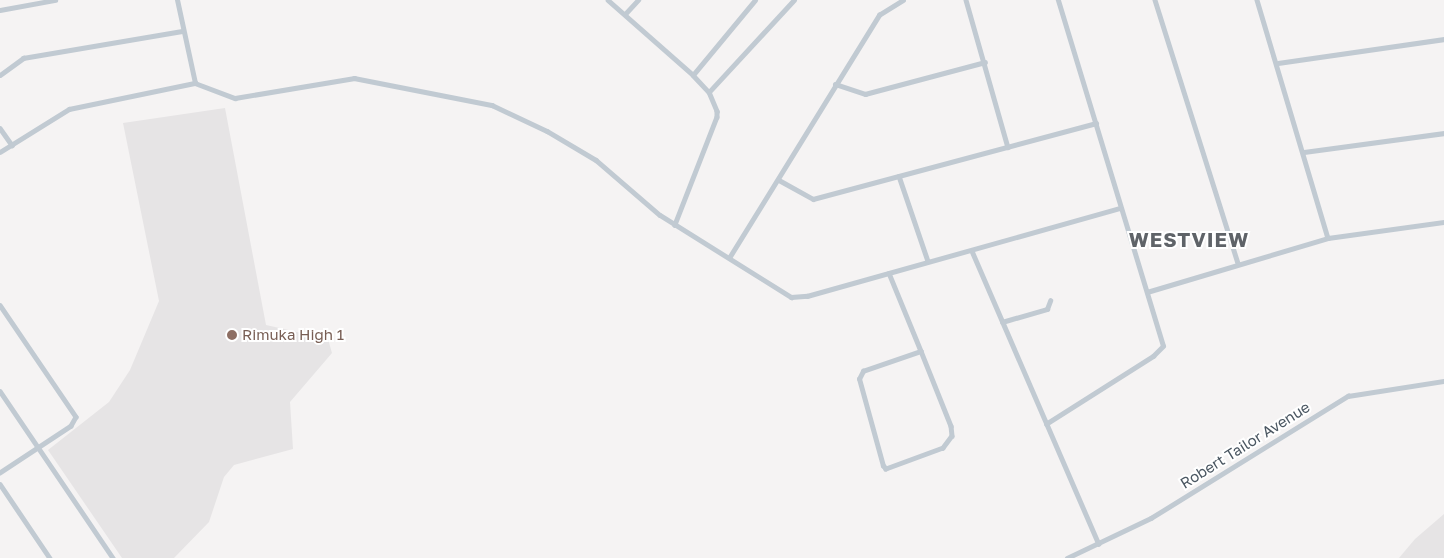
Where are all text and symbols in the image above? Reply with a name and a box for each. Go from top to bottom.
district label: WESTVIEW [1128,227,1250,251]
place label: Rimuka High 1 [242,326,344,344]
marker: Rimuka High 1 [226,329,238,341]
street label: Robert Tailor Avenue [1177,398,1313,492]

